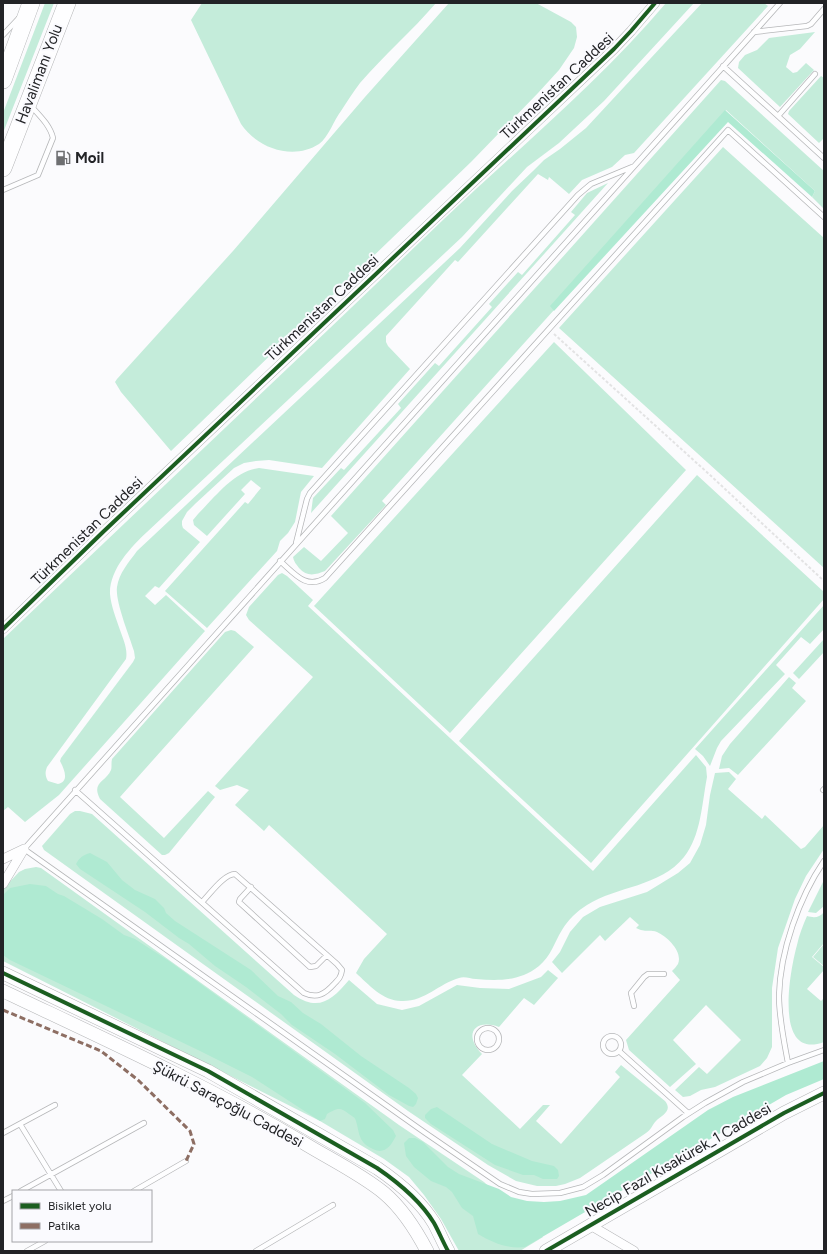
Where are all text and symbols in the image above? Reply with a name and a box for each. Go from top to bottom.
street label: Havalimanı Yolu [12,22,66,126]
street label: Türkmenistan Caddesi [497,29,617,143]
fuel station icon: Moil [54,149,72,167]
place label: Moil [75,149,104,167]
street label: Türkmenistan Caddesi [262,251,382,365]
street label: Türkmenistan Caddesi [27,473,147,589]
street label: Şükrü Saraçoğlu Caddesi [150,1057,306,1151]
street label: Necip Fazıl Kısakürek_1 Caddesi [582,1099,774,1221]
legend [12,1190,152,1242]
text: Bisiklet yolu [48,1199,111,1213]
text: Patika [48,1219,80,1233]

